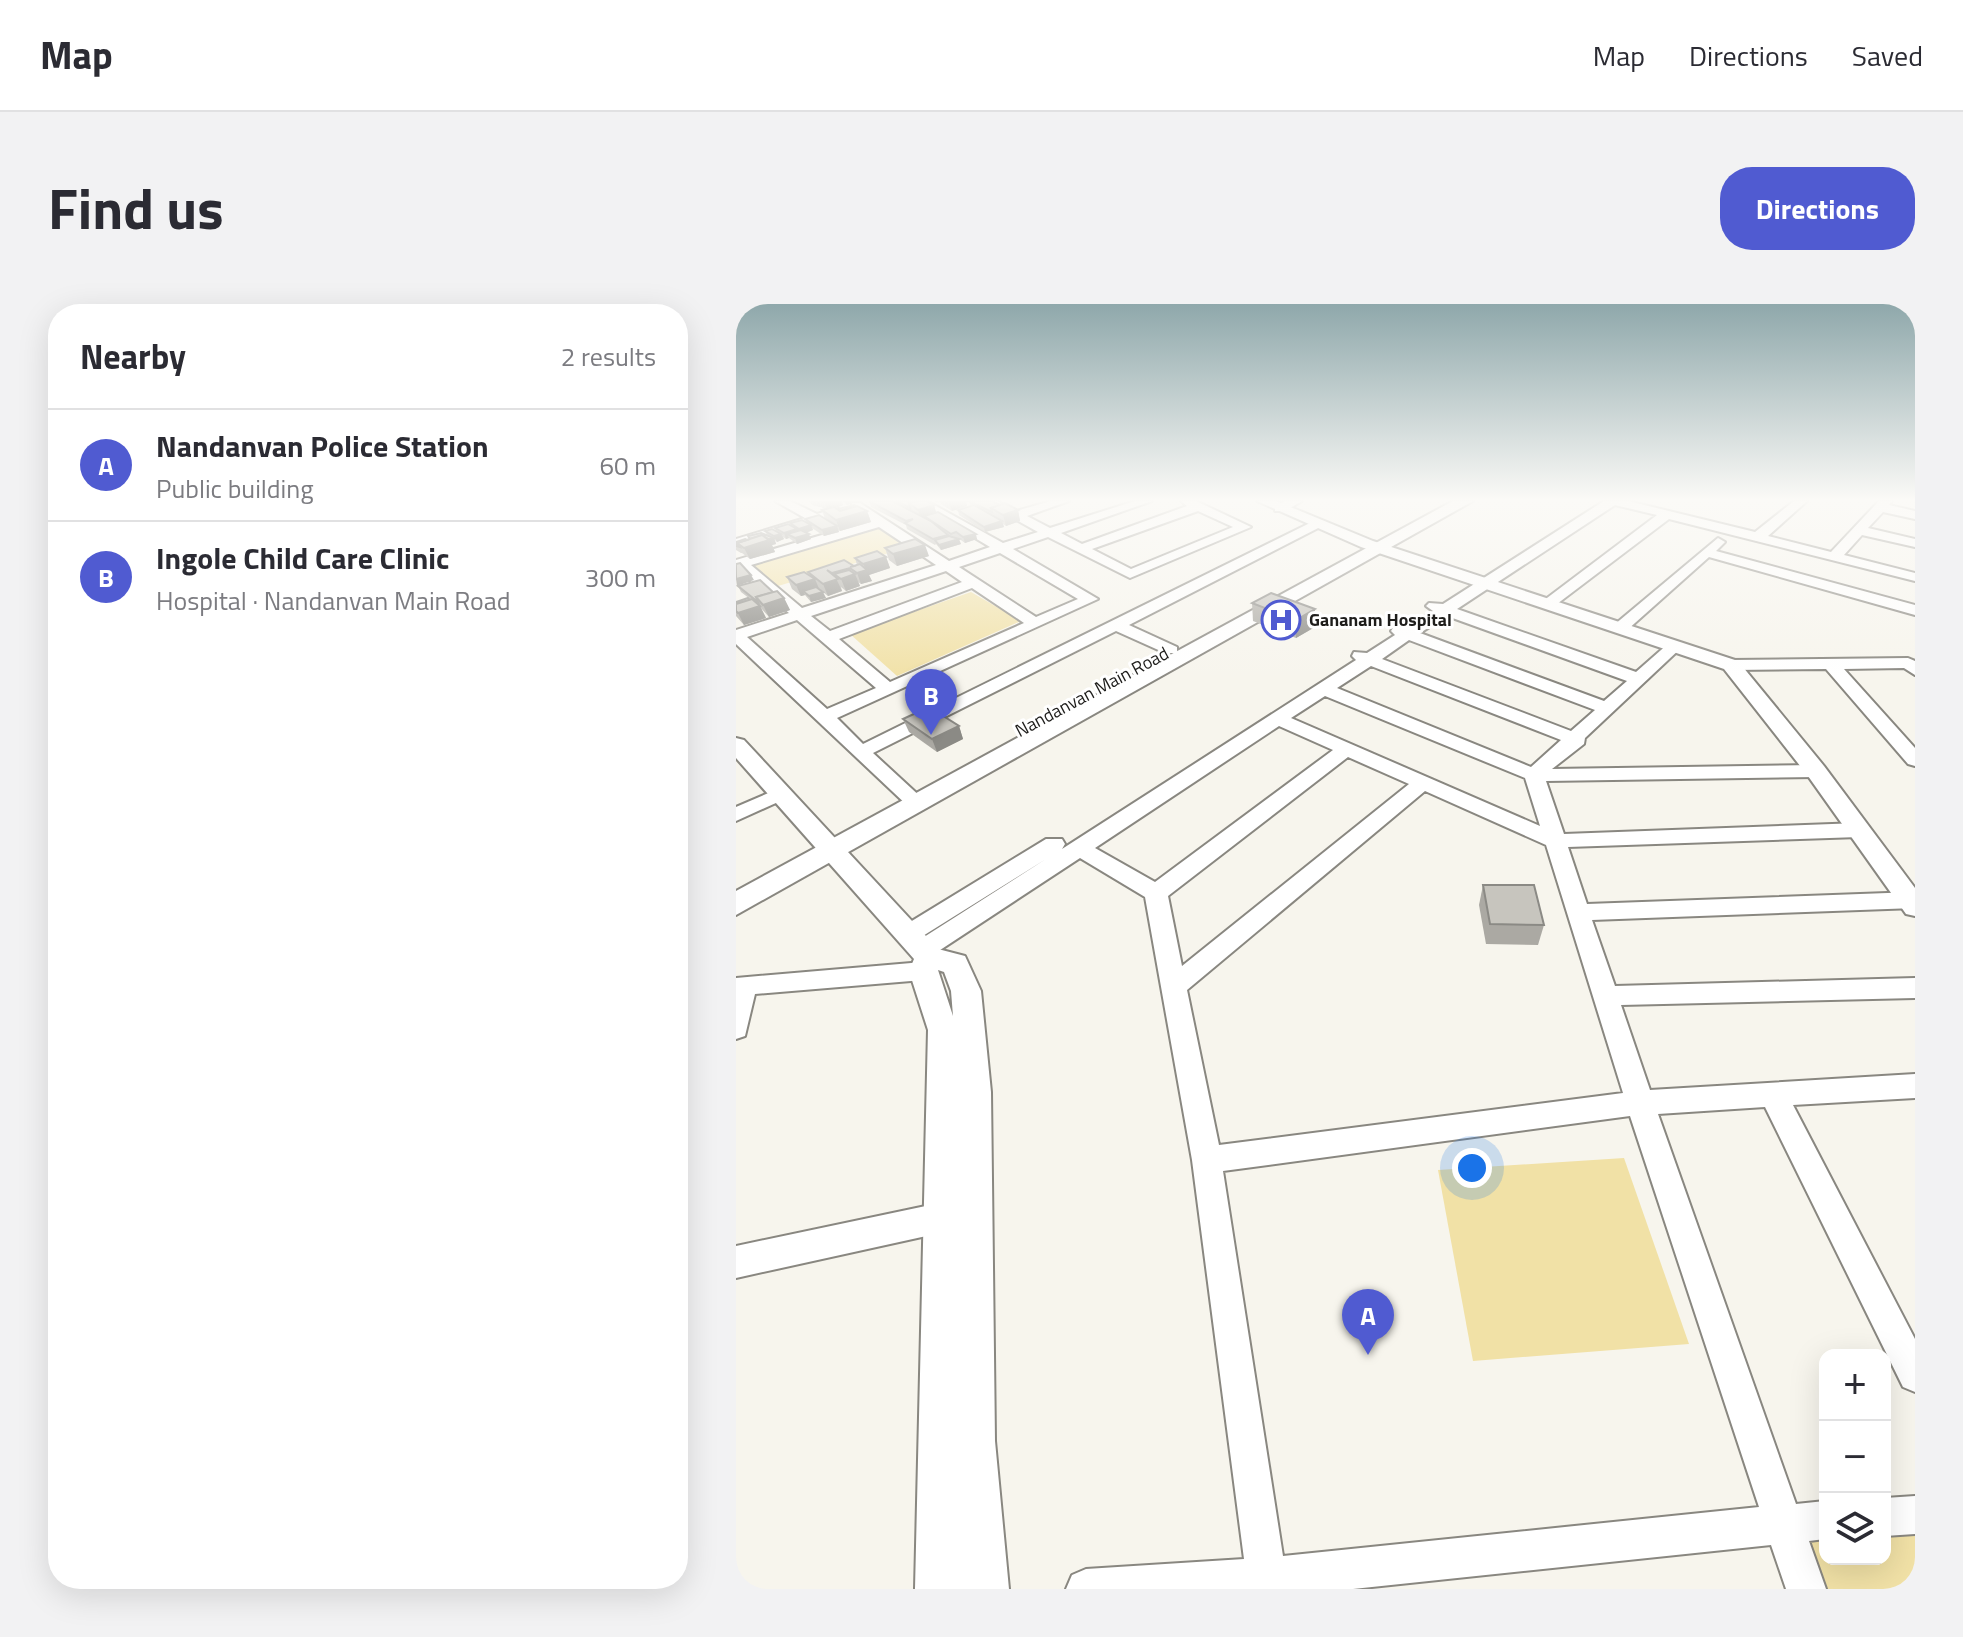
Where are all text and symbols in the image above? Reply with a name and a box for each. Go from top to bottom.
text: Map [40,26,113,84]
text: Map [1593,34,1645,77]
text: Directions [1689,34,1808,77]
text: Saved [1852,34,1923,77]
text: Find us [48,166,224,251]
button: Directions [1720,167,1915,250]
text: Nearby [80,330,186,382]
text: 2 results [561,337,656,376]
text: Nandanvan Police Station [156,423,489,469]
text: A [98,446,114,485]
text: 60 m [599,446,656,485]
text: Public building [156,469,314,508]
text: Ingole Child Care Clinic [156,535,449,581]
text: B [98,558,114,597]
text: 300 m [585,558,656,597]
text: Hospital · Nandanvan Main Road [156,581,511,620]
hospital icon: Gananam Hospital [1260,599,1302,641]
place label: Gananam Hospital [1309,606,1452,633]
street label: Nandanvan Main Road [1010,640,1174,744]
pin: B [905,669,957,735]
your location [1452,1148,1492,1188]
pin: A [1342,1289,1394,1355]
map controls [1819,1349,1891,1565]
button: + [1819,1349,1891,1421]
button: − [1819,1421,1891,1493]
button: layers [1819,1493,1891,1565]

